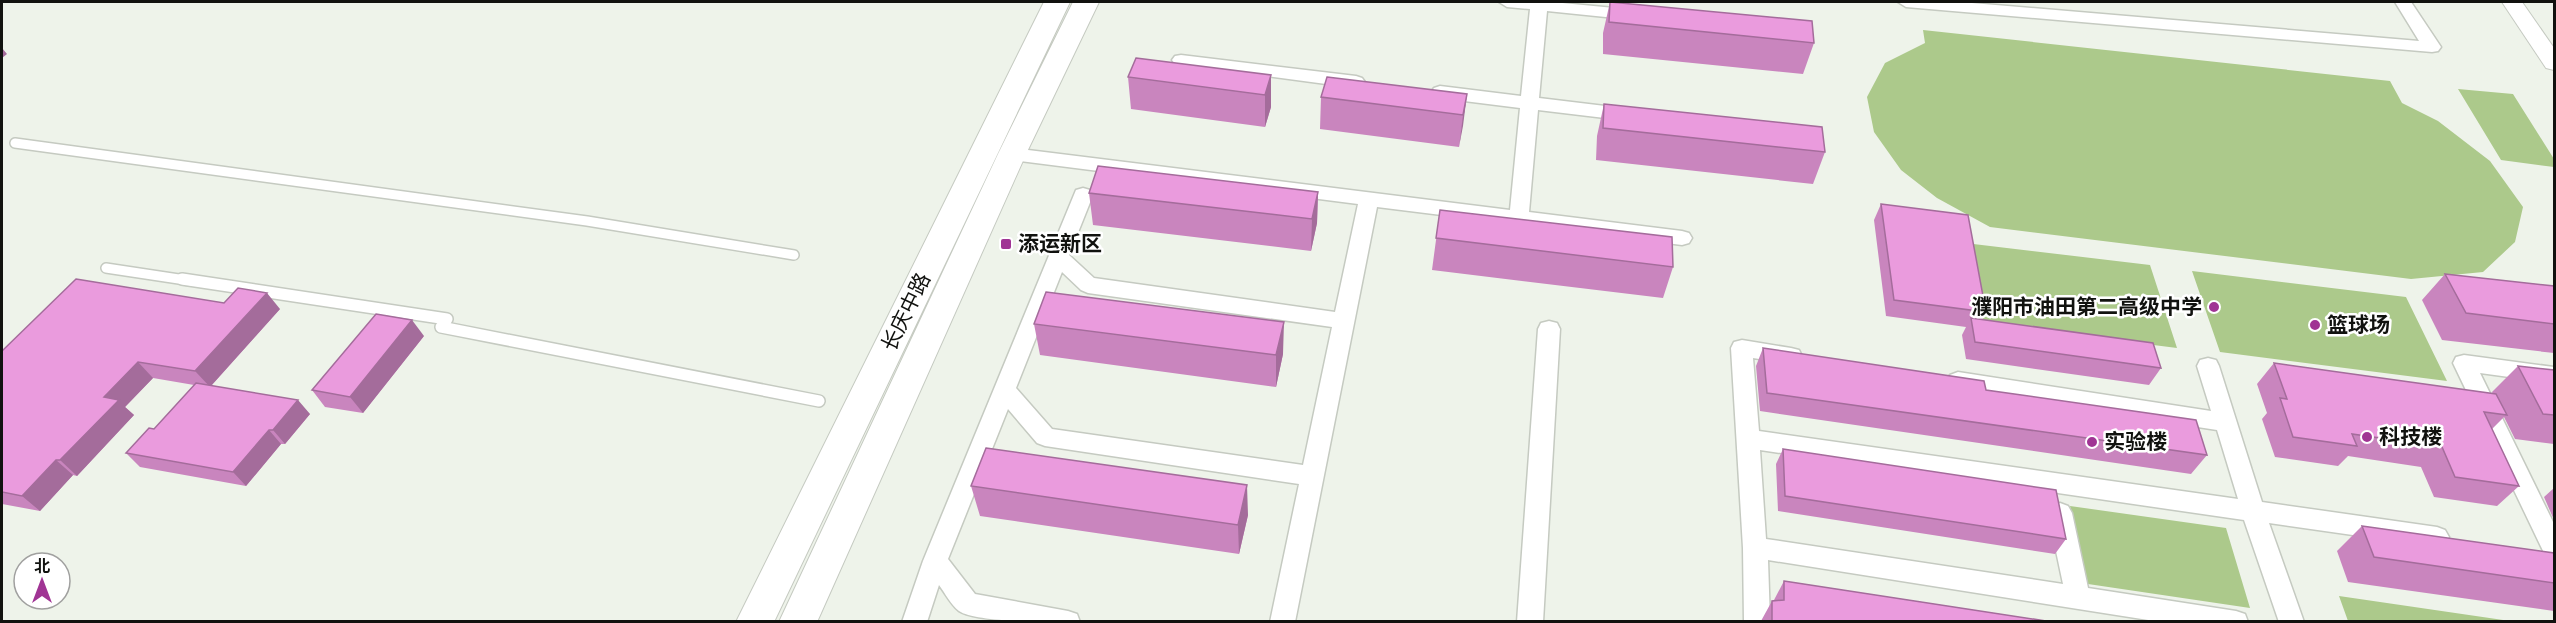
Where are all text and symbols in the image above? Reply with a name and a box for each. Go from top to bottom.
place label: 添运新区 [1018,230,1102,255]
marker: 添运新区 [999,237,1013,251]
street label: 长庆中路 [875,268,934,355]
place label: 濮阳市油田第二高级中学 [1971,293,2202,318]
marker: 濮阳市油田第二高级中学 [2207,300,2221,314]
place label: 篮球场 [2327,311,2390,336]
marker: 篮球场 [2308,318,2322,332]
place label: 科技楼 [2379,423,2442,448]
place label: 实验楼 [2104,428,2167,453]
marker: 科技楼 [2360,430,2374,444]
marker: 实验楼 [2085,435,2099,449]
north arrow [12,551,72,611]
text: 北 [34,556,50,575]

